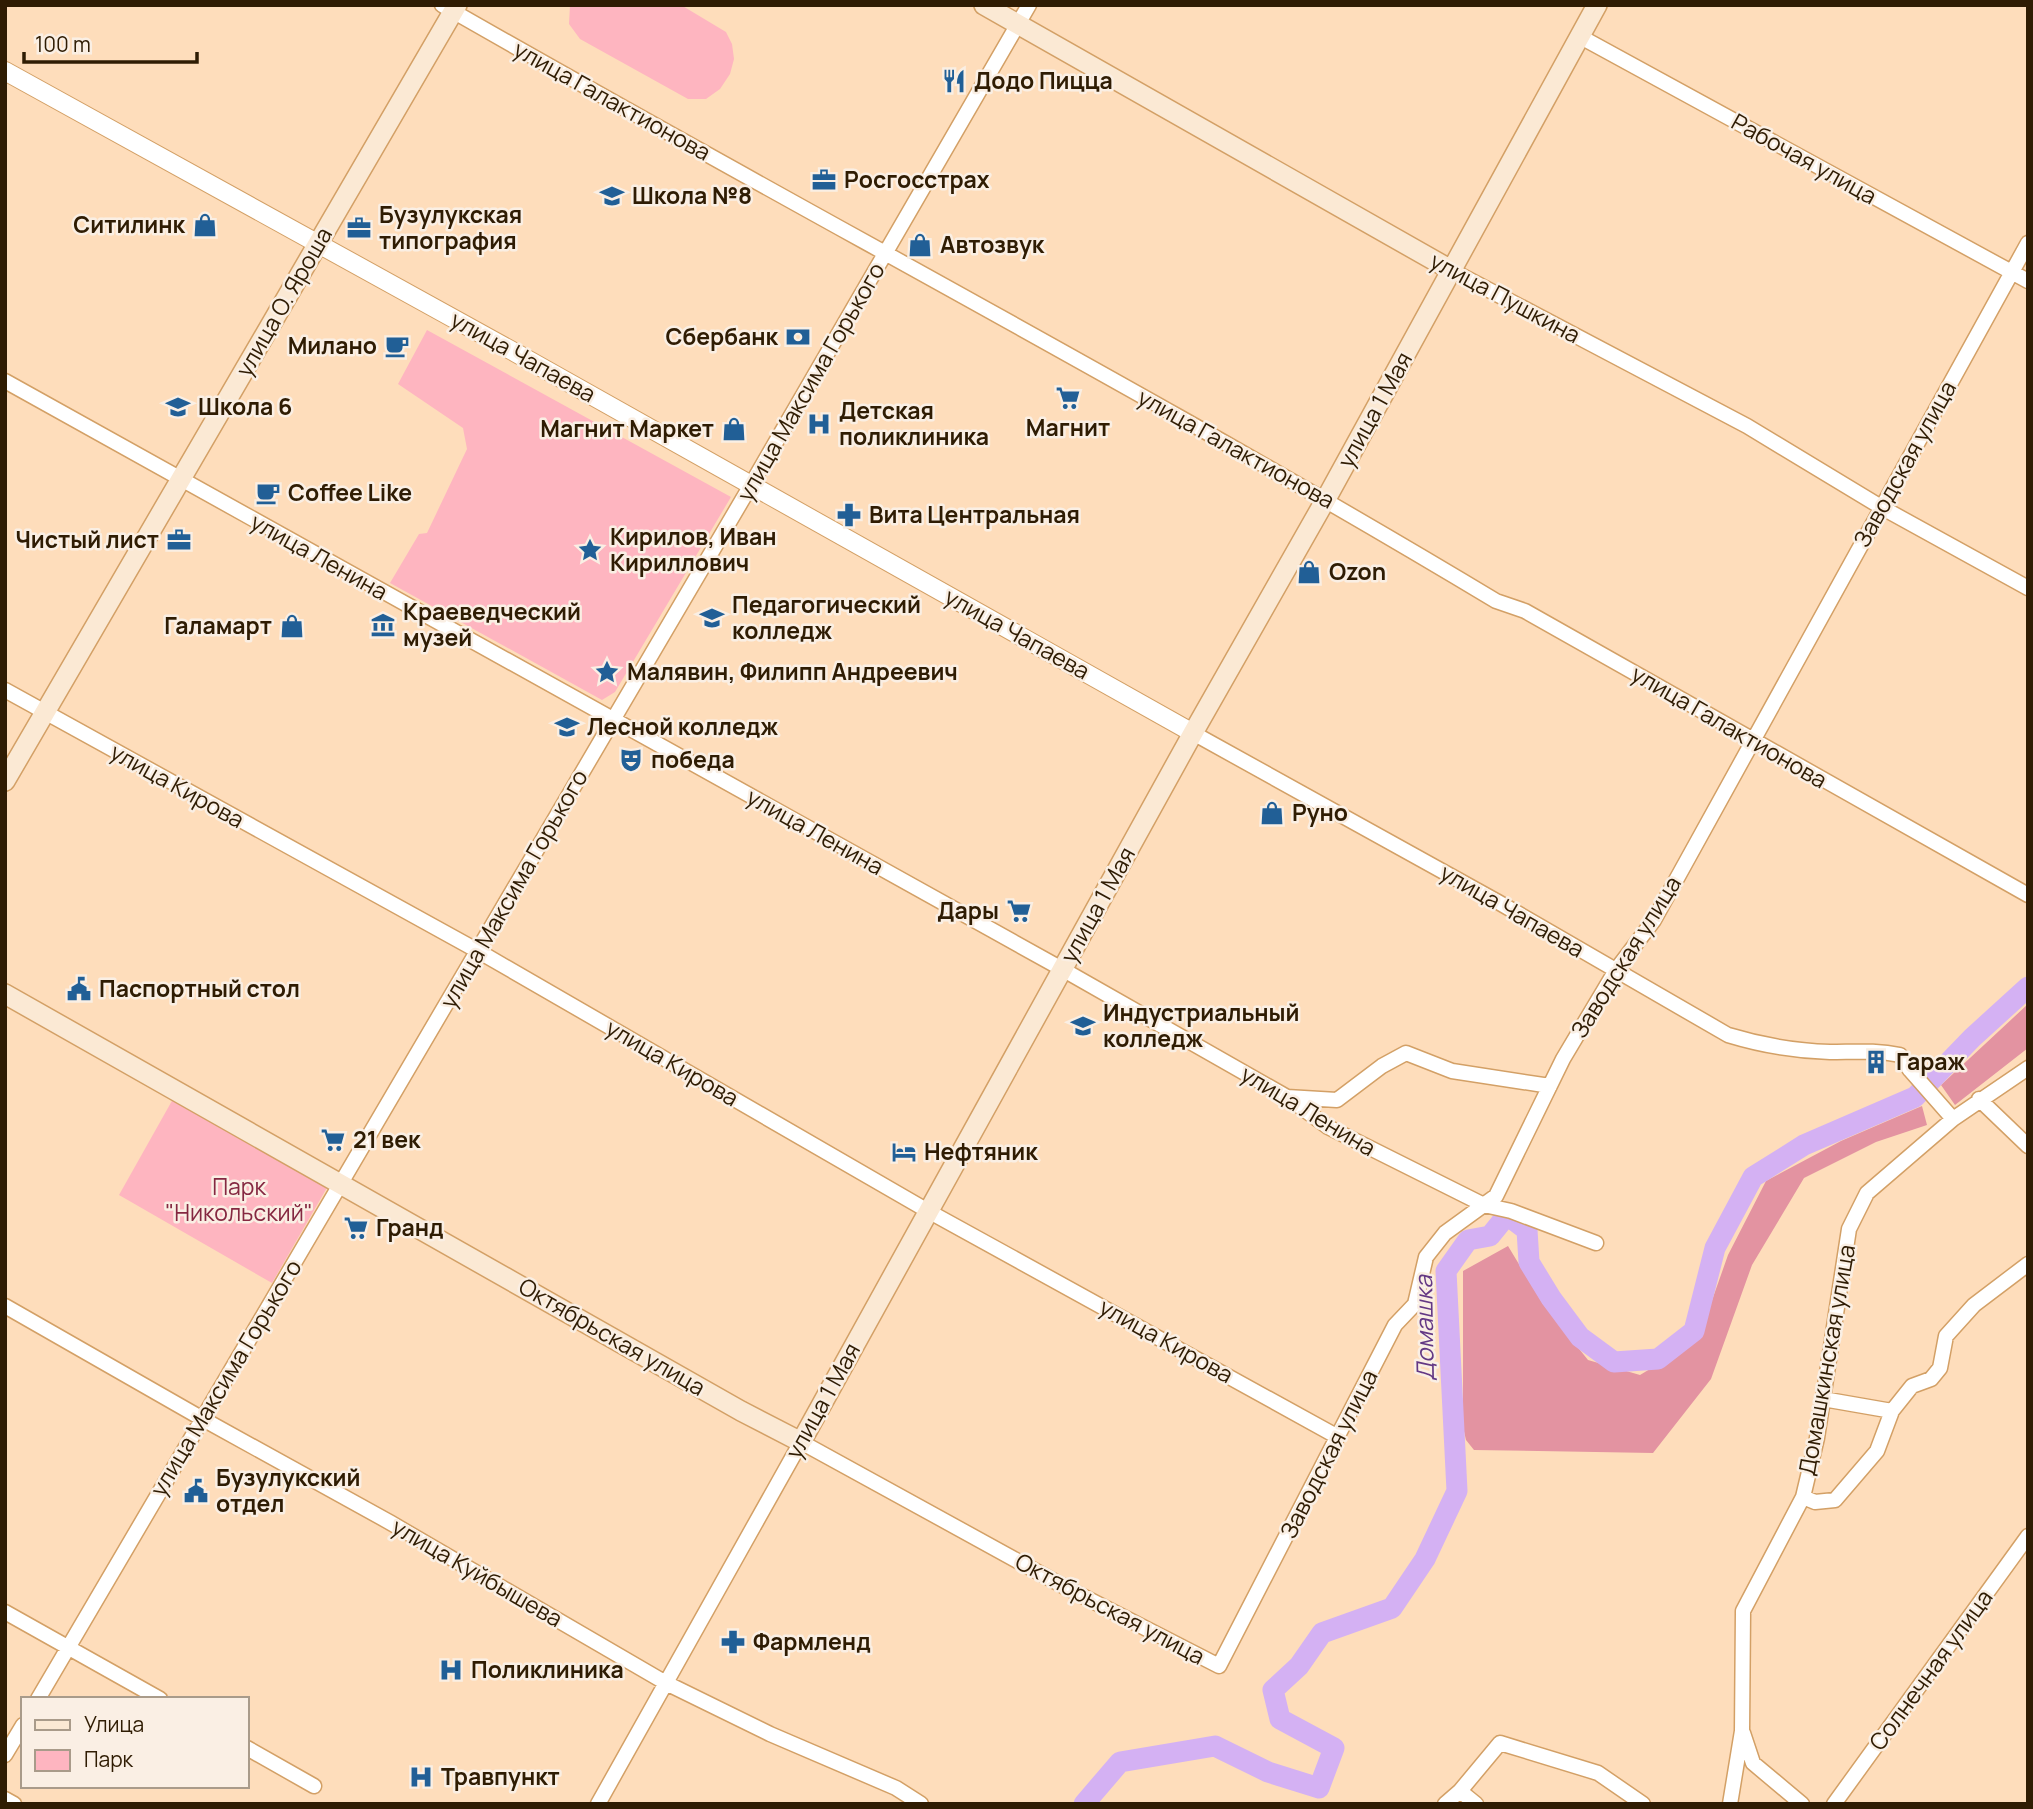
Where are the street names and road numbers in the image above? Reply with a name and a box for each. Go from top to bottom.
street label: улица Галактионова [508,33,717,168]
street label: Рабочая улица [1726,105,1883,211]
street label: улица О. Яроша [227,221,339,382]
street label: улица Пушкина [1425,244,1586,350]
street label: улица Максима Горького [729,256,892,507]
street label: улица Чапаева [445,303,602,409]
street label: улица 1 Мая [1329,346,1419,473]
street label: Заводская улица [1845,375,1963,552]
street label: улица Галактионова [1132,381,1341,516]
street label: улица Ленина [245,505,394,607]
street label: улица Чапаева [939,580,1096,686]
street label: улица Галактионова [1626,657,1833,795]
street label: улица Кирова [105,735,250,835]
street label: улица Максима Горького [432,763,595,1014]
street label: улица Ленина [741,780,890,882]
street label: улица 1 Мая [1052,841,1142,968]
street label: улица Чапаева [1435,856,1590,964]
street label: Заводская улица [1562,869,1688,1044]
street label: улица Кирова [600,1011,745,1113]
street label: улица Ленина [1235,1057,1382,1163]
street label: Домашкинская улица [1790,1242,1862,1478]
street label: улица Максима Горького [142,1253,309,1502]
street label: Октябрьская улица [513,1270,712,1403]
street label: улица Кирова [1094,1290,1239,1390]
street label: улица 1 Мая [777,1337,867,1464]
street label: Заводская улица [1272,1364,1384,1543]
street label: улица Куйбышева [386,1510,569,1634]
street label: Октябрьская улица [1010,1545,1211,1672]
street label: Солнечная улица [1861,1583,1999,1756]

